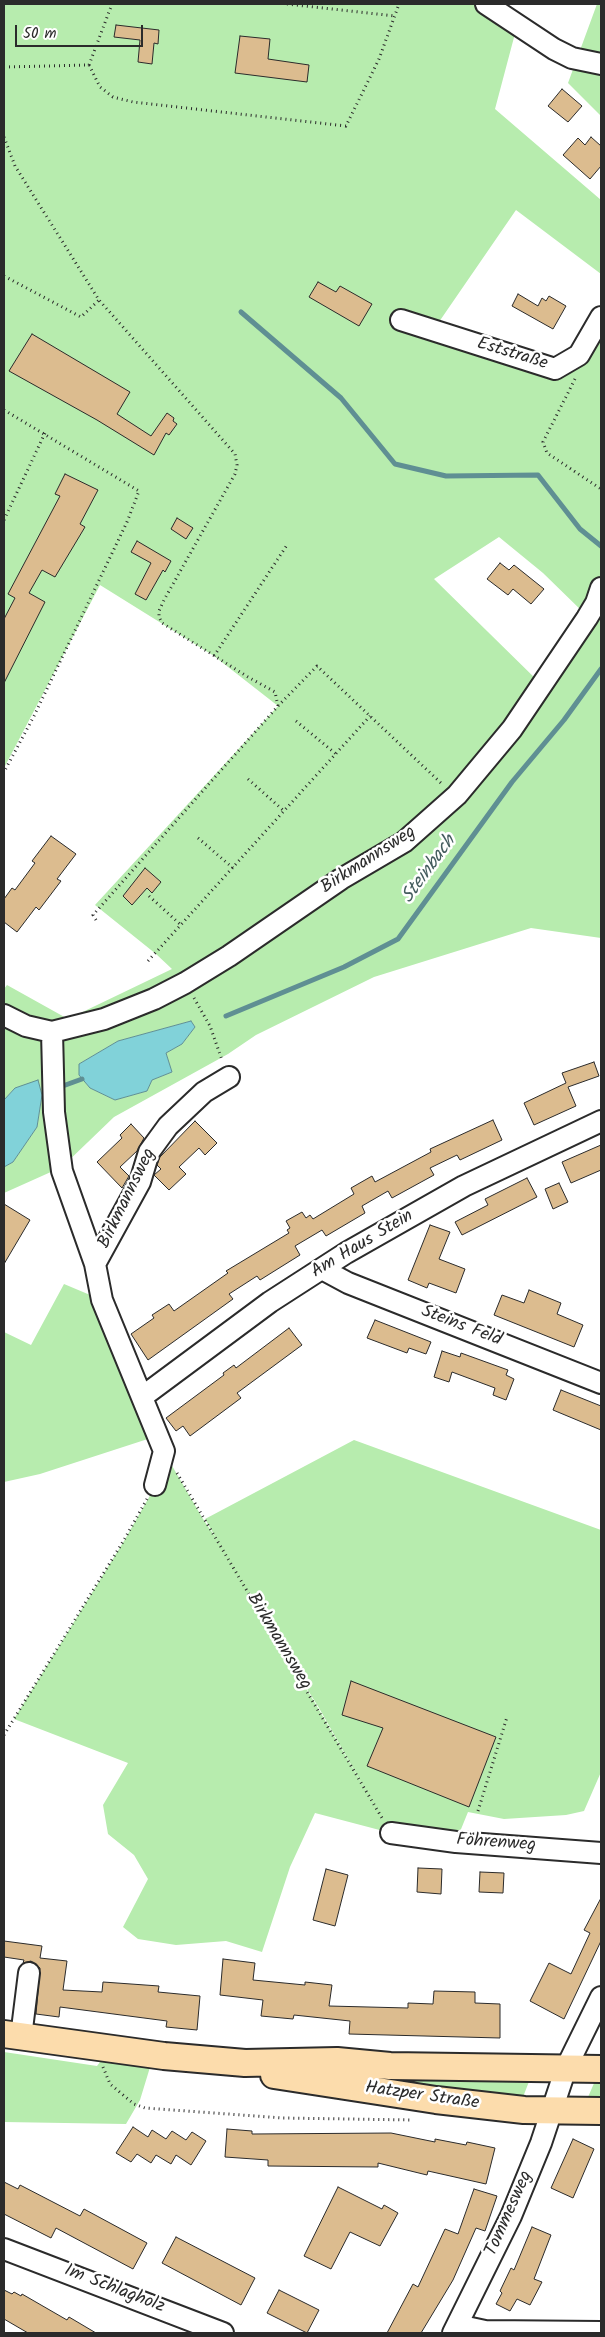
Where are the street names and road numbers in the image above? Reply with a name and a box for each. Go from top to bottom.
street label: Eststraße [474,334,550,376]
street label: Birkmannsweg [318,822,420,900]
street label: Birkmannsweg [95,1145,161,1253]
street label: Am Haus Stein [308,1206,418,1284]
street label: Steins Feld [418,1302,504,1352]
street label: Birkmannsweg [241,1590,315,1694]
street label: Föhrenweg [456,1830,536,1858]
street label: Hatzper Straße [364,2078,480,2116]
street label: Tommesweg [482,2168,538,2260]
street label: Im Schlagholz [61,2261,167,2319]

